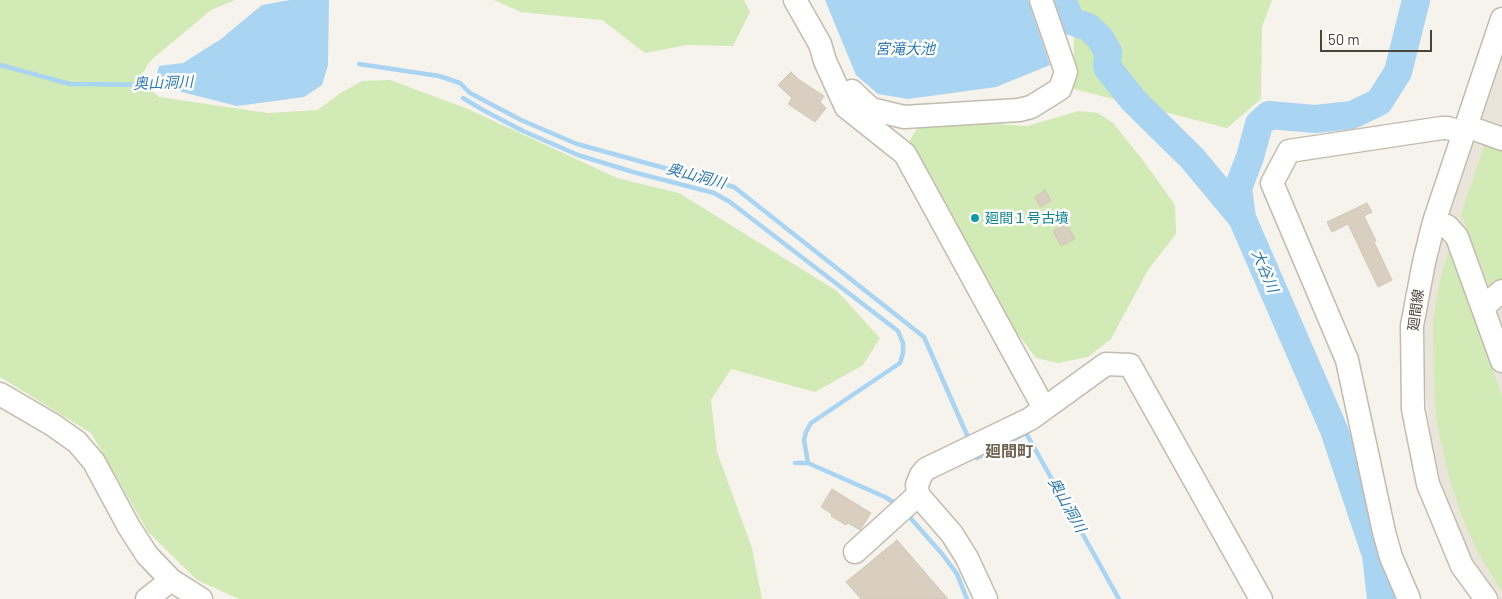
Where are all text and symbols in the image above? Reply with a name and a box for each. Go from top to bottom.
scale bar [1322,20,1434,52]
text: 50 m [1328,30,1360,48]
water label: 宮滝大池 [875,40,935,58]
water label: 奥山洞川 [133,73,193,93]
water label: 奥山洞川 [665,160,727,192]
place label: 廻間１号古墳 [985,210,1069,226]
marker: 廻間１号古墳 [969,212,981,224]
water label: 大谷川 [1248,247,1282,295]
street label: 廻間線 [1405,288,1427,332]
district label: 廻間町 [985,442,1033,462]
water label: 奥山洞川 [1045,474,1089,536]

